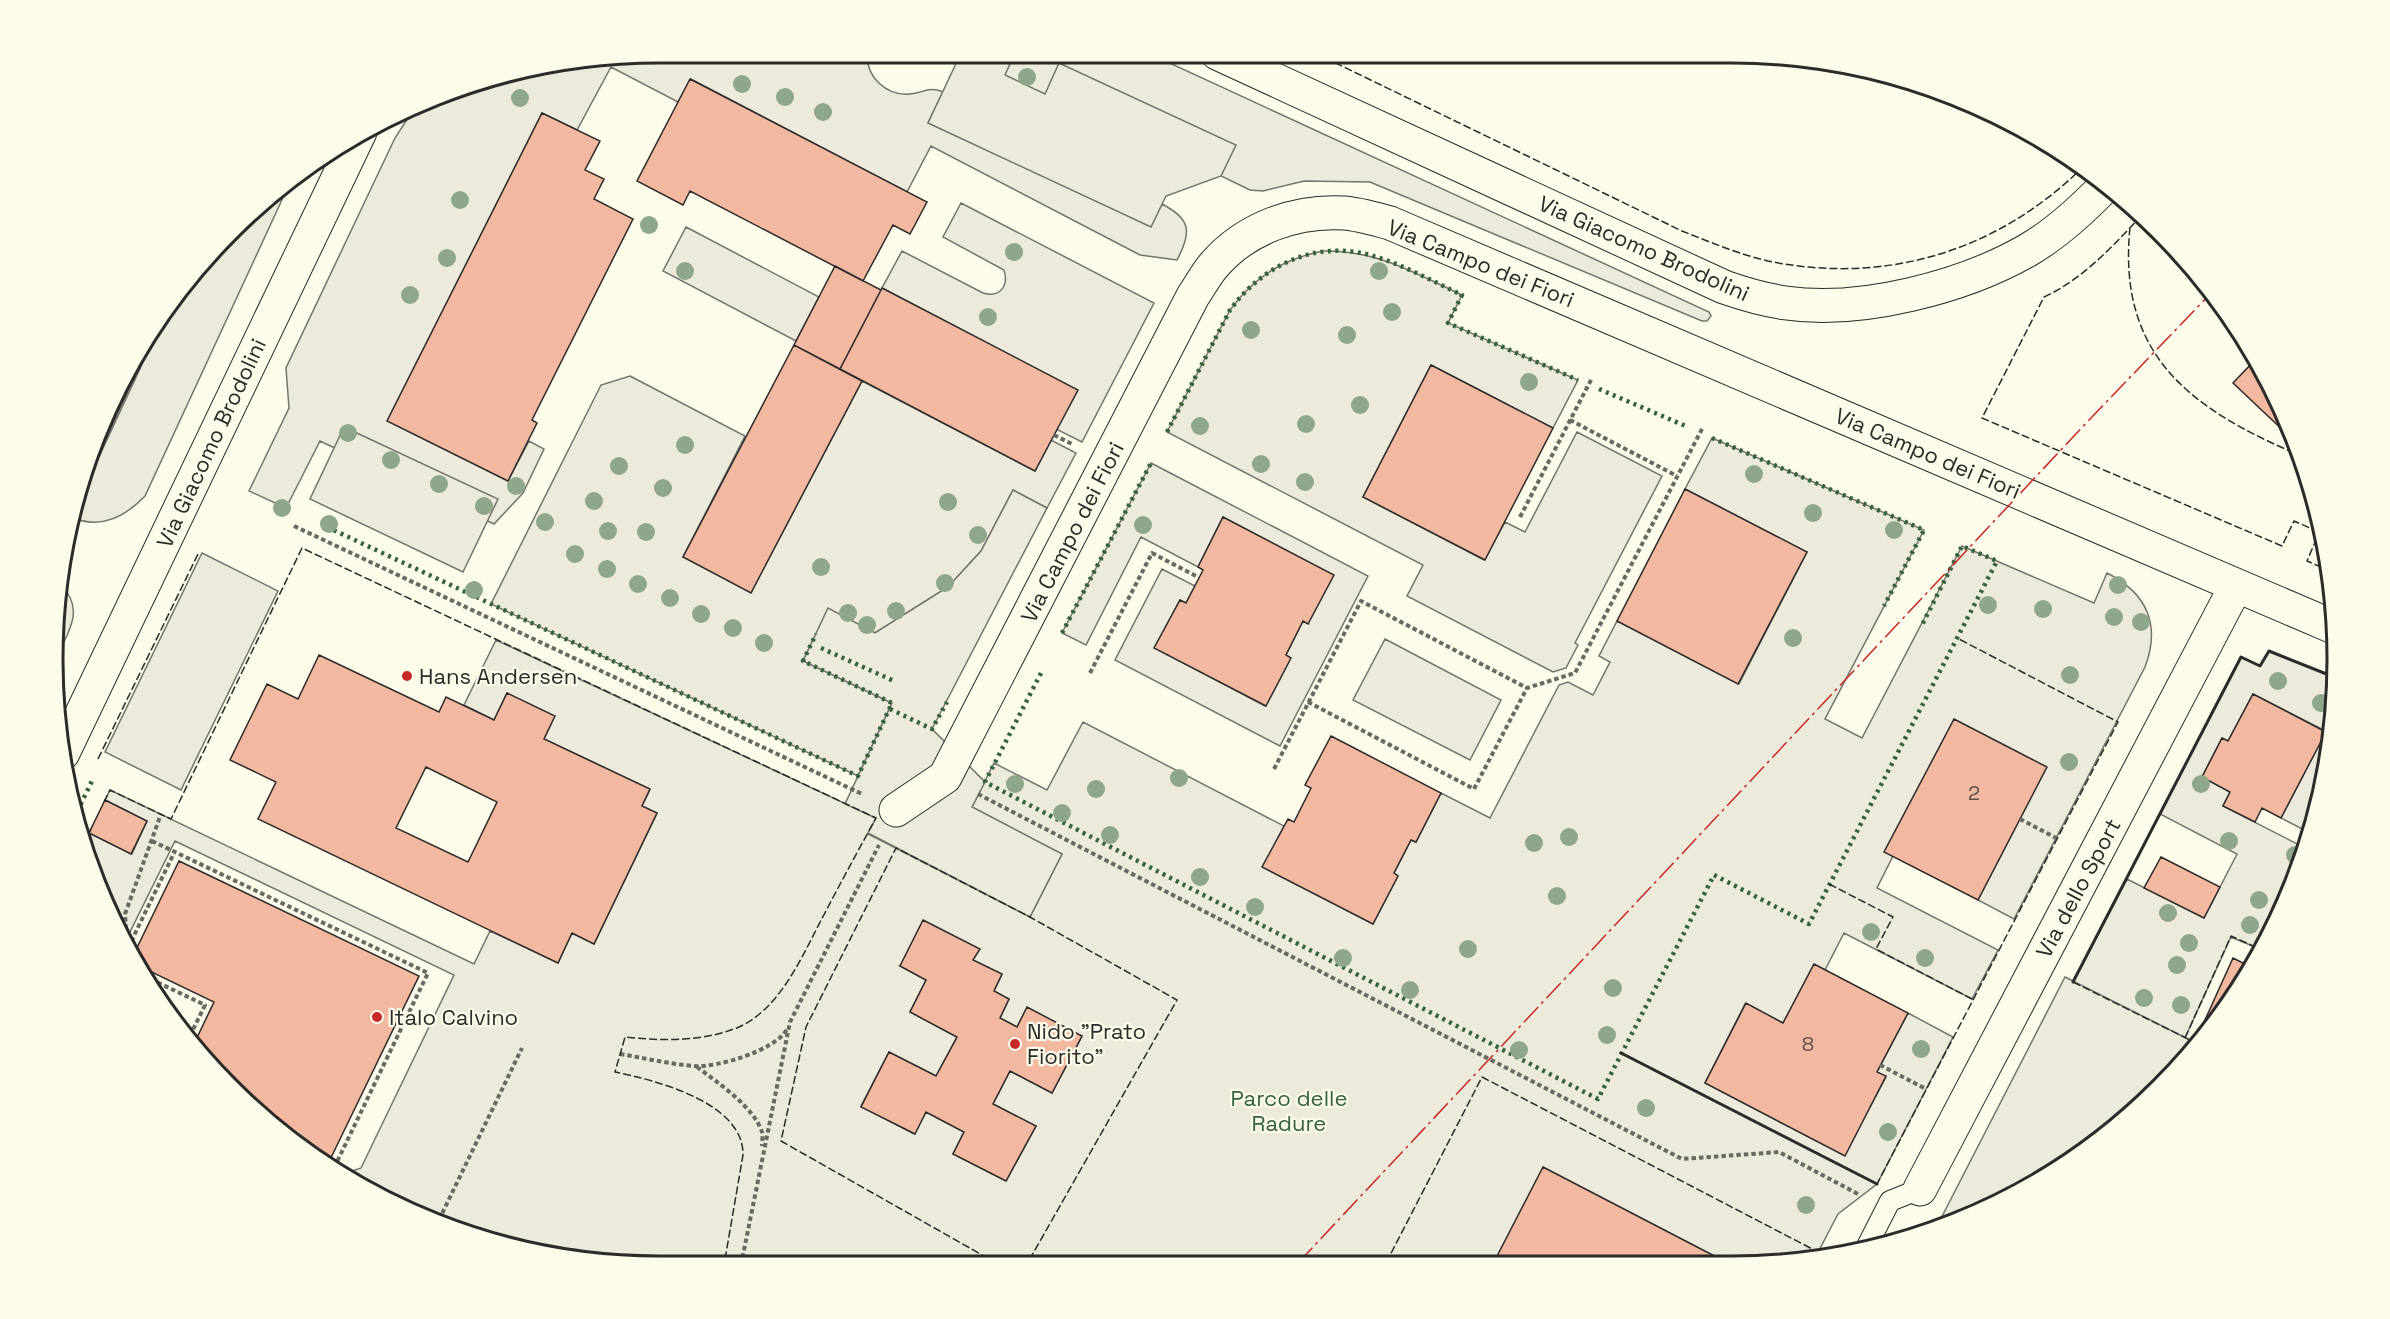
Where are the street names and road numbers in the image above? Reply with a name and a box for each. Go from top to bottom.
street label: Via Giacomo Brodolini [1534,189,1754,307]
street label: Via Campo dei Fiori [1383,213,1579,313]
street label: Via Giacomo Brodolini [150,334,272,552]
street label: Via Campo dei Fiori [1831,401,2025,505]
street label: Via Campo dei Fiori [1014,437,1130,627]
street label: Via dello Sport [2029,813,2127,963]

